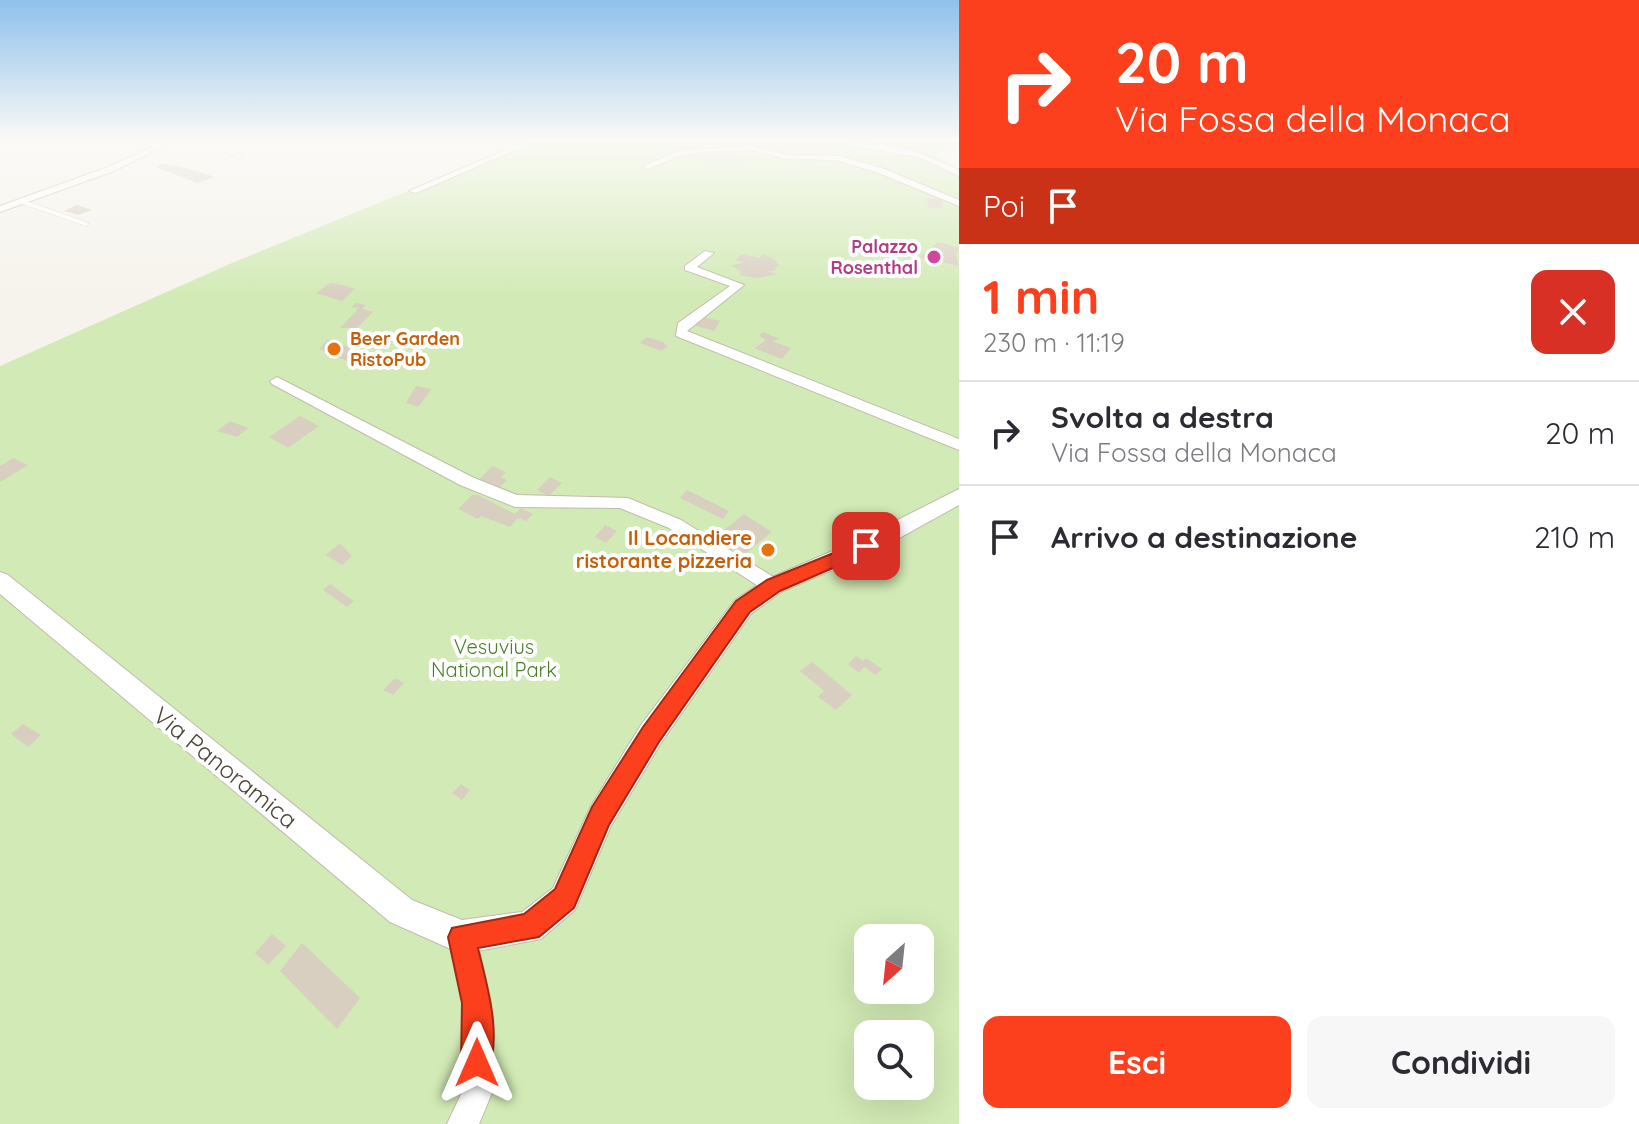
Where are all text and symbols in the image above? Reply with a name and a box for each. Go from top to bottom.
text: 20 m [1115,27,1249,97]
icon: right [983,32,1087,136]
text: Via Fossa della Monaca [1115,96,1511,141]
icon: arrive [1041,184,1085,228]
text: Poi [983,187,1025,225]
place label: Palazzo Rosenthal [830,235,918,279]
marker: Palazzo Rosenthal [925,248,943,266]
text: 1 min [983,266,1099,326]
button: close [1531,270,1615,354]
text: 230 m · 11:19 [983,326,1125,359]
place label: Beer Garden RistoPub [350,327,460,371]
marker: Beer Garden RistoPub [325,340,343,358]
text: Svolta a destra [1051,398,1274,436]
icon: right [983,411,1027,455]
text: 20 m [1545,414,1615,452]
text: Via Fossa della Monaca [1051,436,1337,469]
pin [832,512,900,580]
icon: arrive [983,515,1027,559]
text: Arrivo a destinazione [1051,518,1357,556]
text: 210 m [1534,518,1615,556]
icon: arrive [844,524,888,568]
place label: Il Locandiere ristorante pizzeria [576,525,752,573]
marker: Il Locandiere ristorante pizzeria [759,541,777,559]
park label: Vesuvius National Park [431,634,557,682]
street label: Via Panoramica [147,700,304,835]
north arrow [854,924,934,1004]
map controls [854,924,934,1100]
button: Esci [983,1016,1291,1108]
button: Condividi [1307,1016,1615,1108]
button: search [854,1020,934,1100]
position arrow [435,1021,519,1105]

